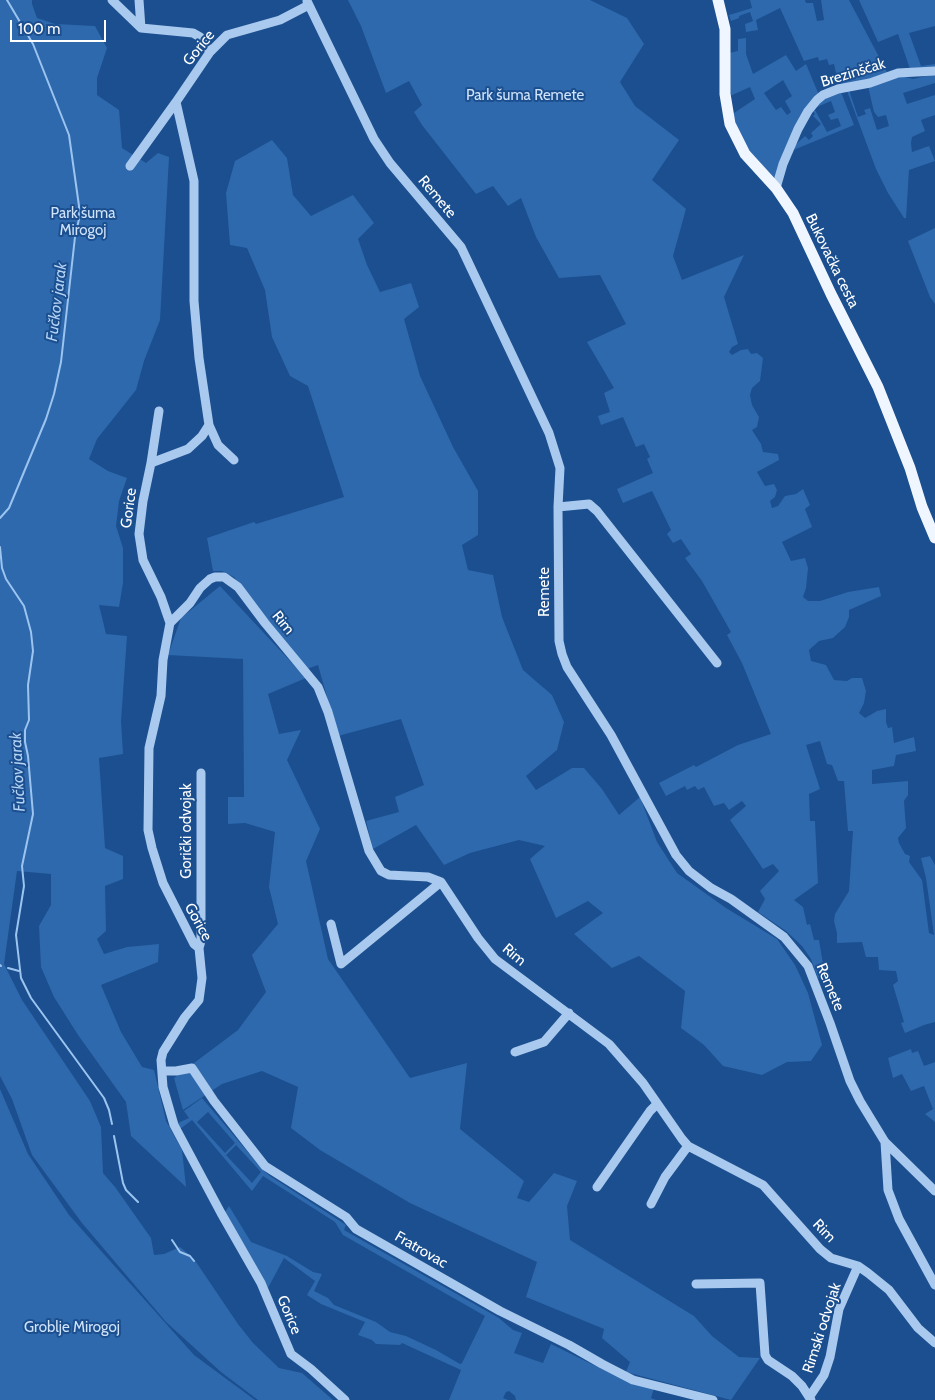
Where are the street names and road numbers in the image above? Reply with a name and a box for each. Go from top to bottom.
street label: Gorice [179,27,219,69]
street label: Brezinščak [818,55,888,91]
street label: Remete [414,172,460,222]
street label: Bukovačka cesta [801,211,863,311]
street label: Gorice [117,487,141,529]
street label: Remete [536,567,554,617]
street label: Rim [268,608,298,638]
street label: Gorički odvojak [178,783,196,879]
street label: Gorice [180,900,216,944]
street label: Rim [499,940,529,970]
street label: Remete [812,960,848,1014]
street label: Rim [809,1216,839,1246]
street label: Fratrovac [391,1228,451,1272]
street label: Rimski odvojak [799,1281,845,1375]
street label: Gorice [273,1293,305,1337]

